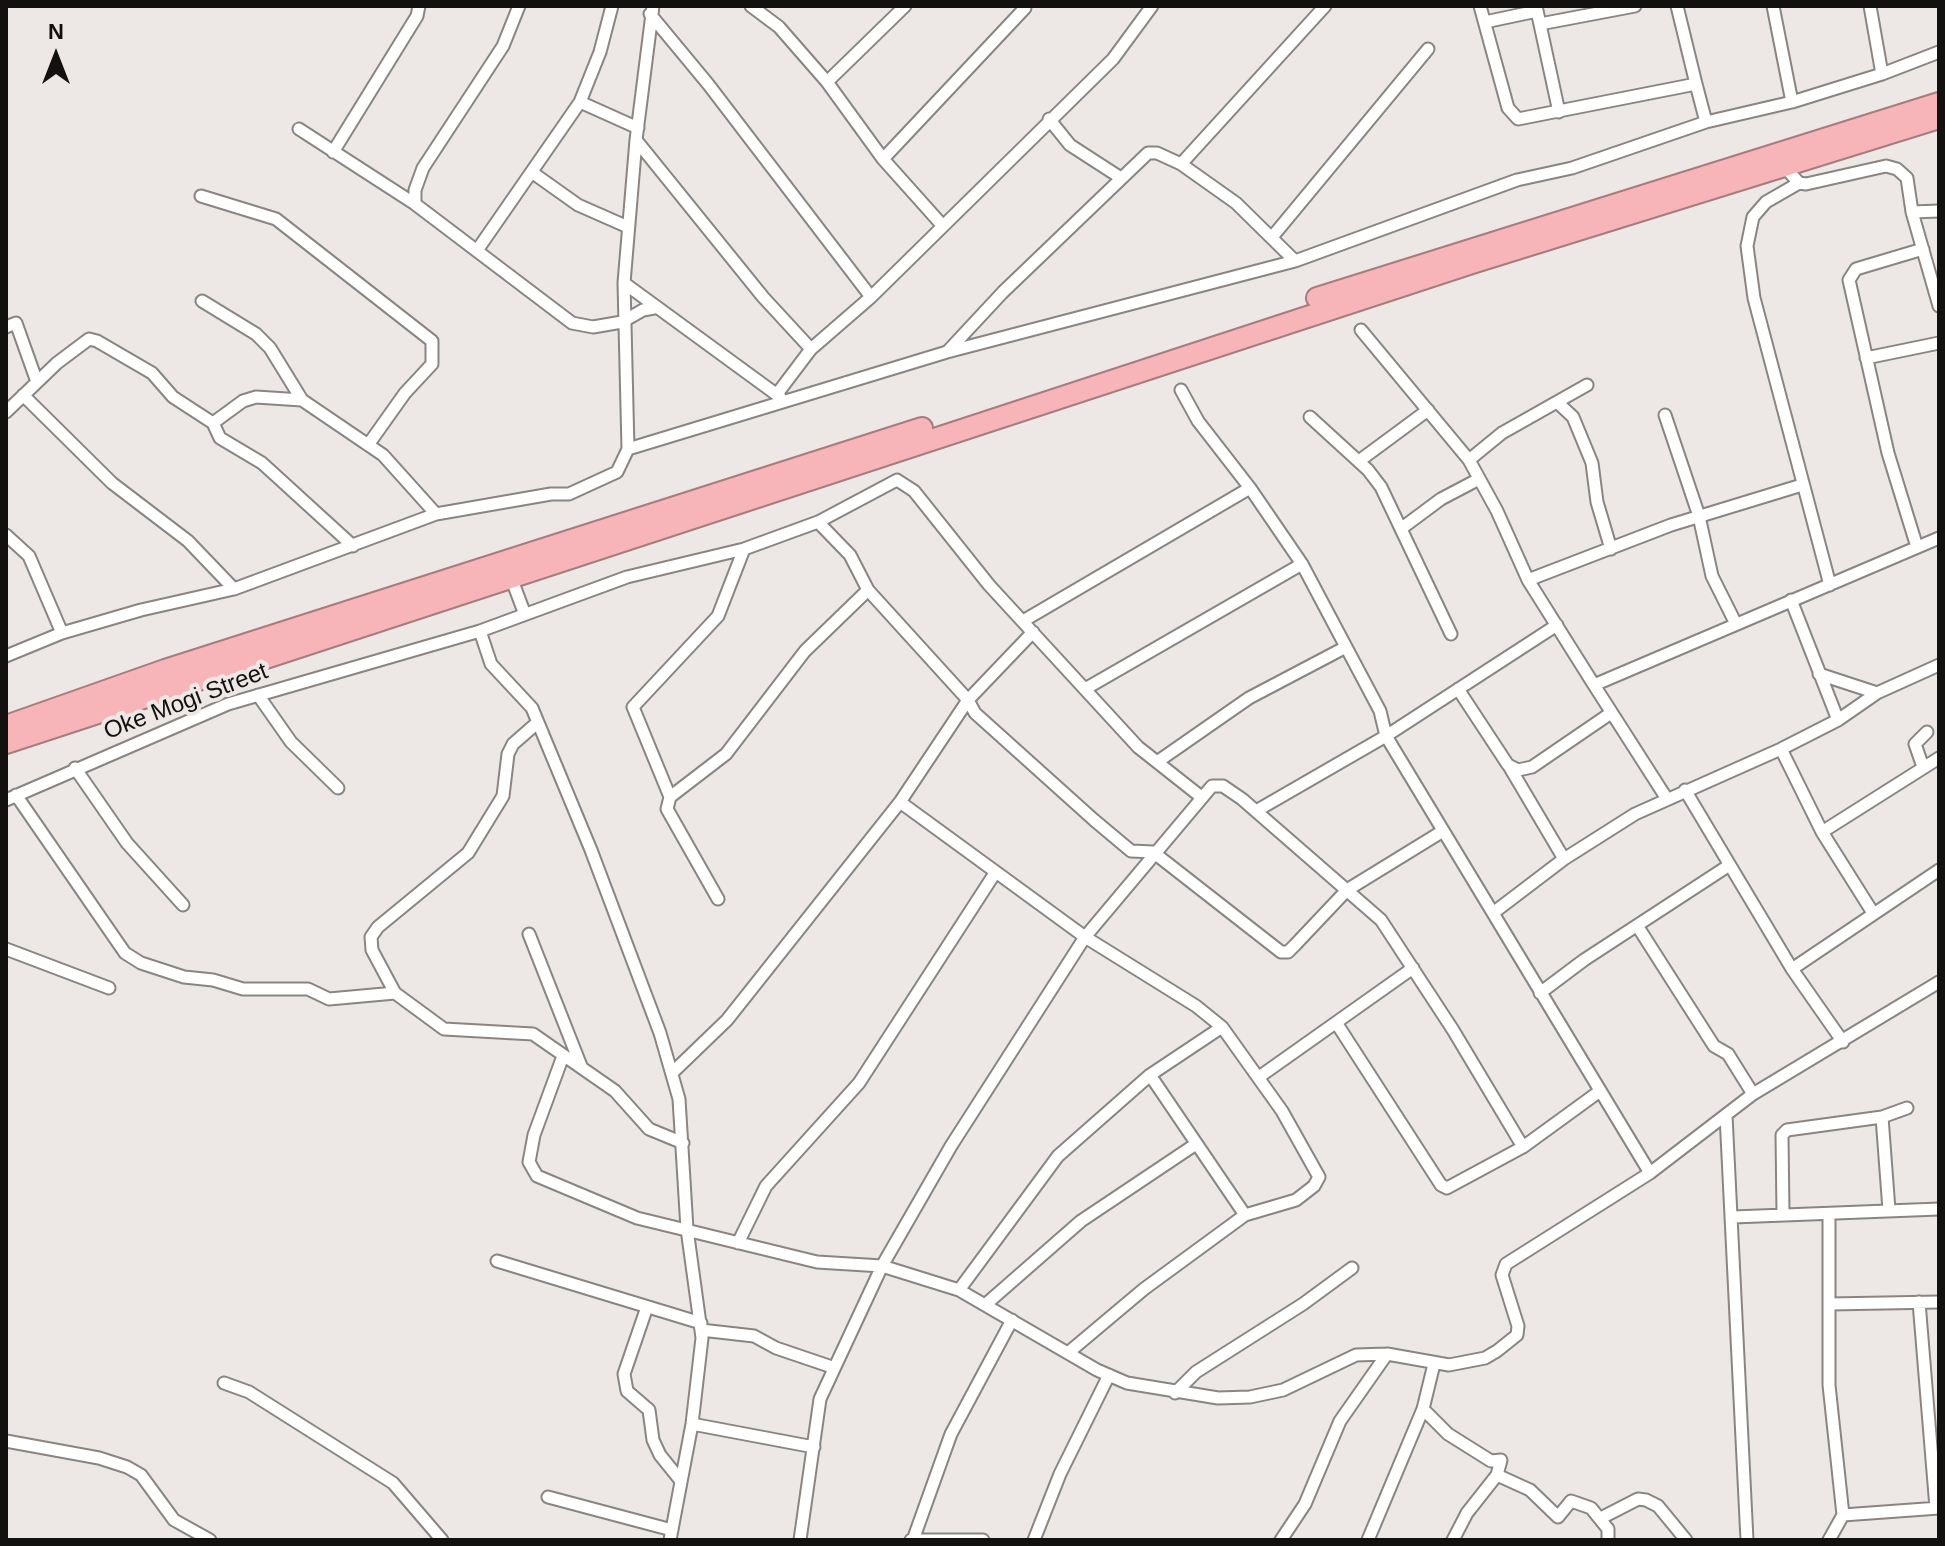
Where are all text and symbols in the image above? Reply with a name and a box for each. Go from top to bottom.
north arrow [16,16,96,96]
text: N [48,19,64,44]
street label: Oke Mogi Street [100,657,272,747]

